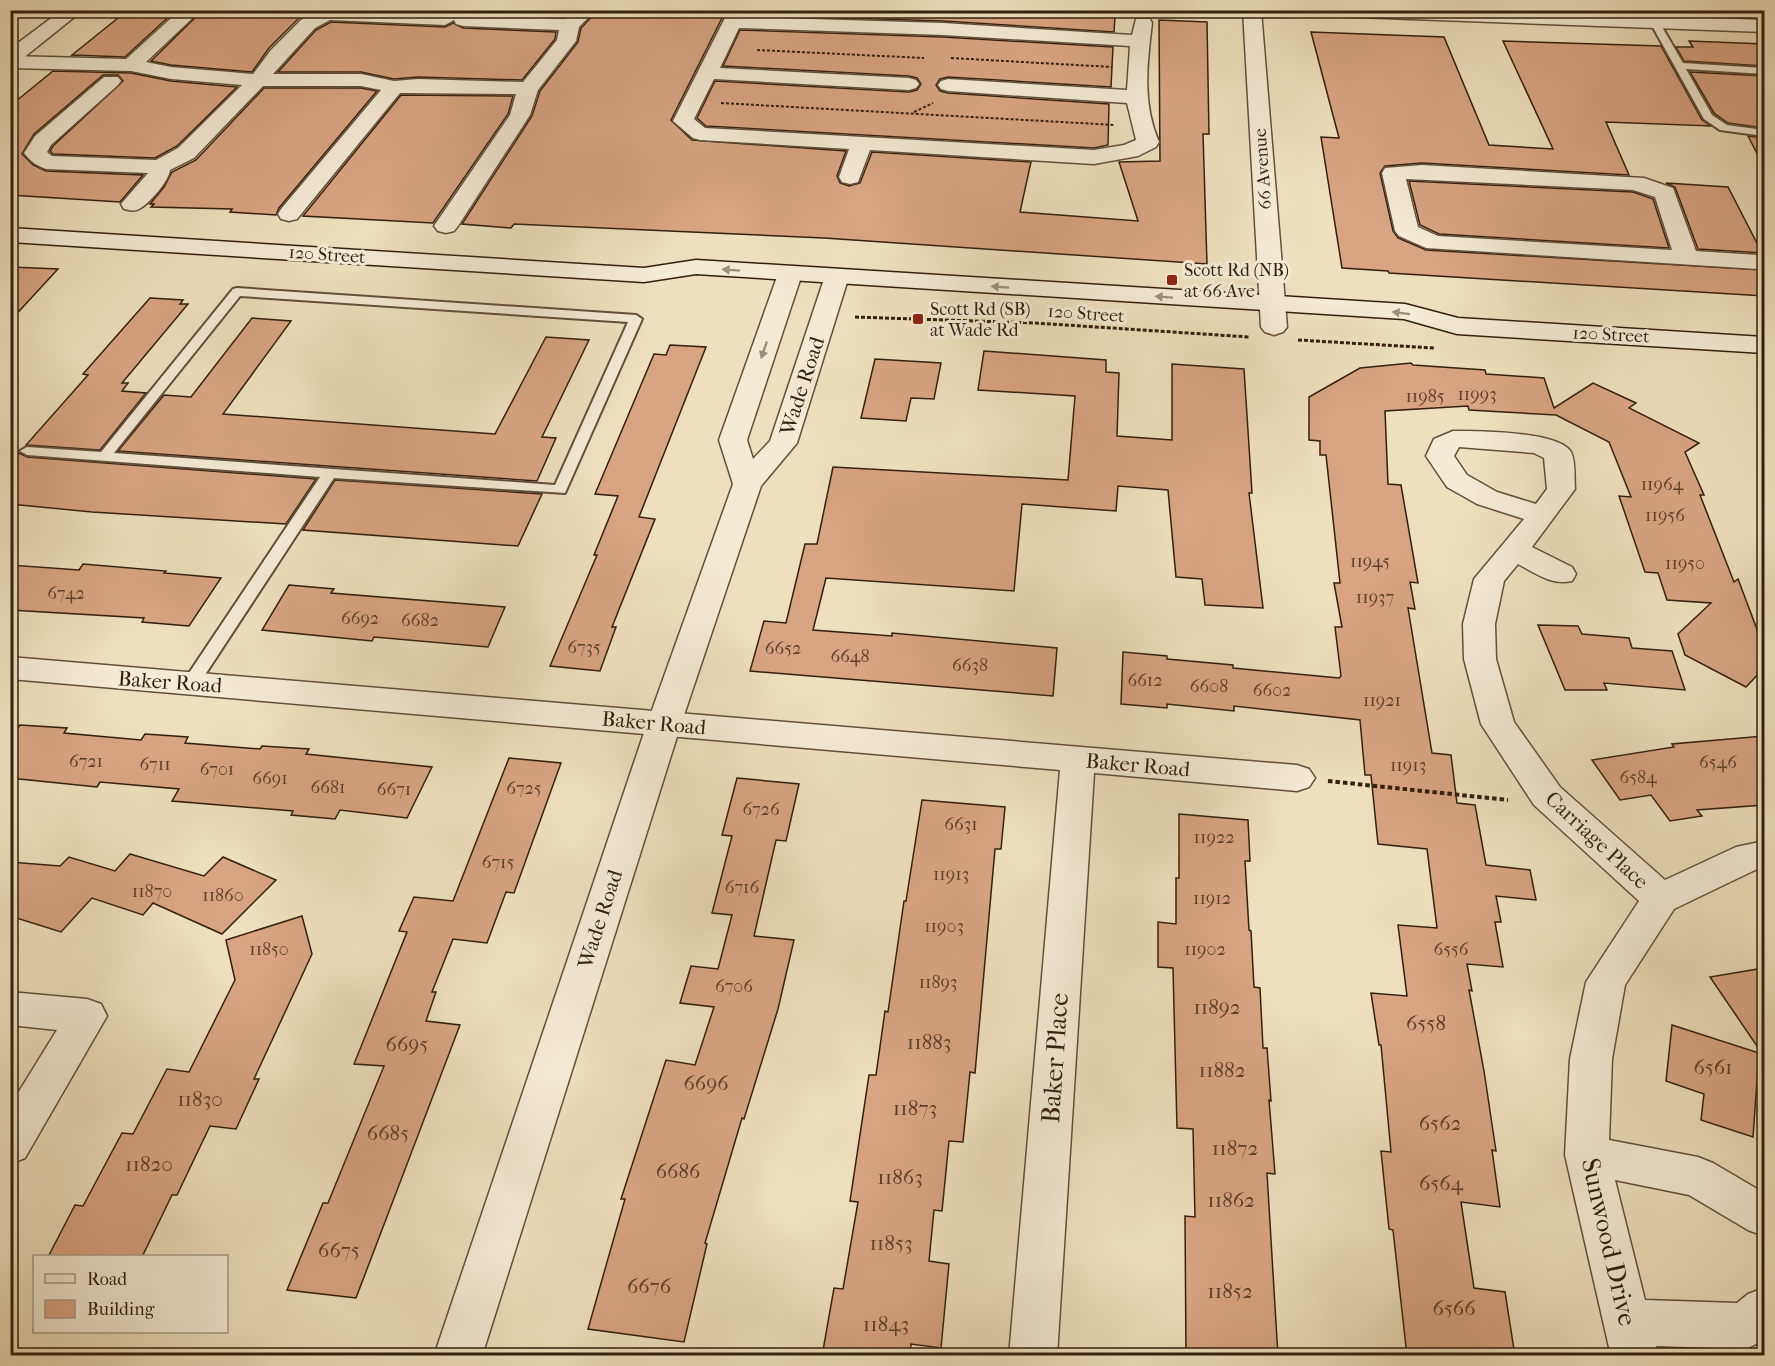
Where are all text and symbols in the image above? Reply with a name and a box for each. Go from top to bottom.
street label: 66 Avenue [1250,128,1276,210]
street label: 120 Street [288,242,367,268]
place label: Scott Rd (NB) at 66 Ave [1184,260,1289,302]
one-way arrow [722,265,741,274]
marker: Scott Rd (NB) at 66 Ave [1165,273,1179,287]
one-way arrow [991,282,1010,291]
one-way arrow [1155,292,1174,301]
place label: Scott Rd (SB) at Wade Rd [930,299,1031,341]
street label: 120 Street [1047,301,1126,327]
one-way arrow [1391,308,1410,317]
marker: Scott Rd (SB) at Wade Rd [911,312,925,326]
street label: 120 Street [1572,322,1651,348]
street label: Wade Road [775,333,829,439]
one-way arrow [758,341,768,359]
house number: 11993 [1457,384,1497,405]
house number: 11985 [1405,386,1445,407]
house number: 11964 [1641,474,1684,495]
house number: 11956 [1645,505,1685,526]
house number: 11945 [1350,551,1390,572]
house number: 11950 [1665,553,1705,574]
house number: 6742 [47,583,85,604]
house number: 11937 [1356,587,1394,608]
house number: 6692 [341,608,379,629]
house number: 6682 [401,610,439,631]
house number: 6735 [567,637,601,658]
house number: 6652 [765,638,801,659]
house number: 6648 [830,646,870,667]
house number: 6638 [952,655,988,676]
street label: Baker Road [117,666,223,698]
house number: 6612 [1127,670,1163,691]
house number: 6608 [1190,676,1228,697]
house number: 6602 [1253,680,1291,701]
house number: 11921 [1363,690,1401,711]
street label: Baker Road [601,706,708,740]
street label: Baker Road [1085,748,1192,782]
house number: 6721 [69,751,103,772]
house number: 6546 [1699,752,1737,773]
house number: 6711 [139,754,171,775]
house number: 11913 [1390,755,1426,776]
house number: 6701 [200,759,234,780]
house number: 6584 [1619,767,1657,788]
house number: 6691 [252,768,288,789]
house number: 6681 [311,777,345,798]
house number: 6725 [506,778,542,799]
house number: 6671 [377,779,411,800]
street label: Carriage Place [1541,786,1653,894]
house number: 6726 [742,799,780,820]
house number: 6631 [944,814,978,835]
house number: 11922 [1194,827,1234,848]
house number: 6715 [482,852,514,873]
house number: 11913 [933,864,969,885]
street label: Wade Road [573,866,627,972]
house number: 6716 [725,877,759,898]
house number: 11870 [132,881,172,902]
house number: 11860 [202,885,244,906]
house number: 11912 [1193,888,1231,909]
house number: 11903 [924,916,964,937]
house number: 11850 [249,939,289,960]
house number: 11902 [1184,939,1226,960]
house number: 6556 [1434,939,1469,960]
house number: 11893 [919,972,957,993]
house number: 6706 [715,976,753,997]
street label: Baker Place [1035,992,1075,1124]
house number: 11892 [1193,995,1241,1019]
house number: 6558 [1406,1011,1446,1035]
house number: 11883 [907,1030,951,1054]
house number: 6695 [386,1032,428,1056]
house number: 6561 [1693,1055,1733,1079]
house number: 11882 [1199,1058,1246,1082]
house number: 6696 [683,1071,729,1095]
house number: 11830 [177,1087,223,1111]
house number: 11873 [893,1096,937,1120]
house number: 6562 [1419,1111,1462,1135]
house number: 6685 [367,1121,409,1145]
house number: 11872 [1212,1136,1258,1160]
house number: 11820 [125,1152,173,1176]
street label: Sunwood Drive [1575,1155,1643,1329]
house number: 6686 [656,1159,701,1183]
house number: 11863 [877,1165,923,1189]
house number: 6564 [1419,1171,1464,1195]
house number: 11862 [1207,1188,1255,1212]
house number: 11853 [869,1231,913,1255]
house number: 6675 [318,1238,360,1262]
legend [33,1255,228,1333]
text: Road [87,1269,127,1290]
house number: 6676 [627,1274,672,1298]
house number: 11852 [1207,1279,1253,1303]
house number: 6566 [1432,1296,1476,1320]
text: Building [87,1299,155,1320]
house number: 11843 [863,1312,909,1336]

